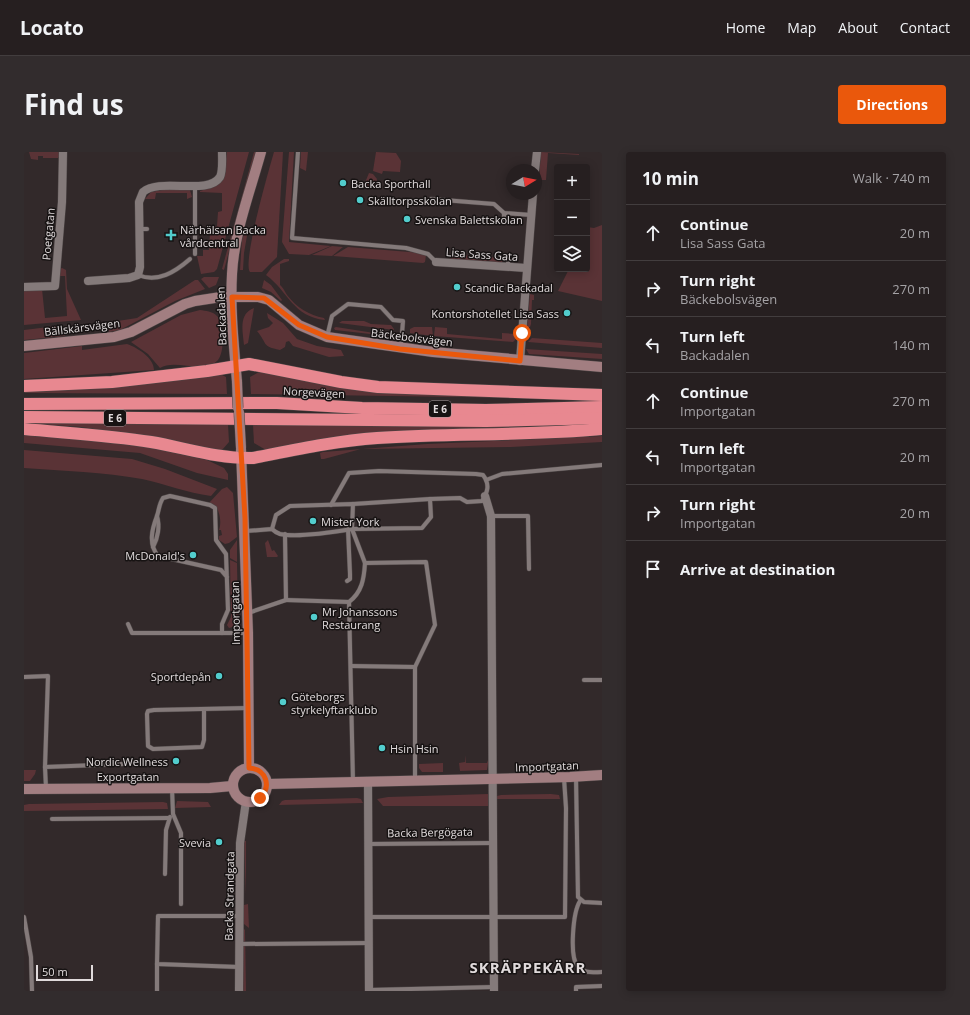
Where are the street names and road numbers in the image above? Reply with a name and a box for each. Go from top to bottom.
street label: Poetgatan [38,207,58,261]
street label: Lisa Sass Gata [445,244,519,264]
street label: Backadalen [212,286,230,346]
street label: Bällskärsvägen [43,315,121,339]
street label: Bäckebolsvägen [370,325,454,349]
street label: Norgevägen [283,383,345,401]
road number: E 6 [429,401,451,417]
road number: E 6 [104,410,126,426]
street label: Importgatan [227,581,243,645]
street label: Importgatan [515,757,579,775]
street label: Exportgatan [97,769,159,784]
street label: Backa Bergögata [387,824,473,840]
street label: Backa Strandgata [221,851,237,941]

